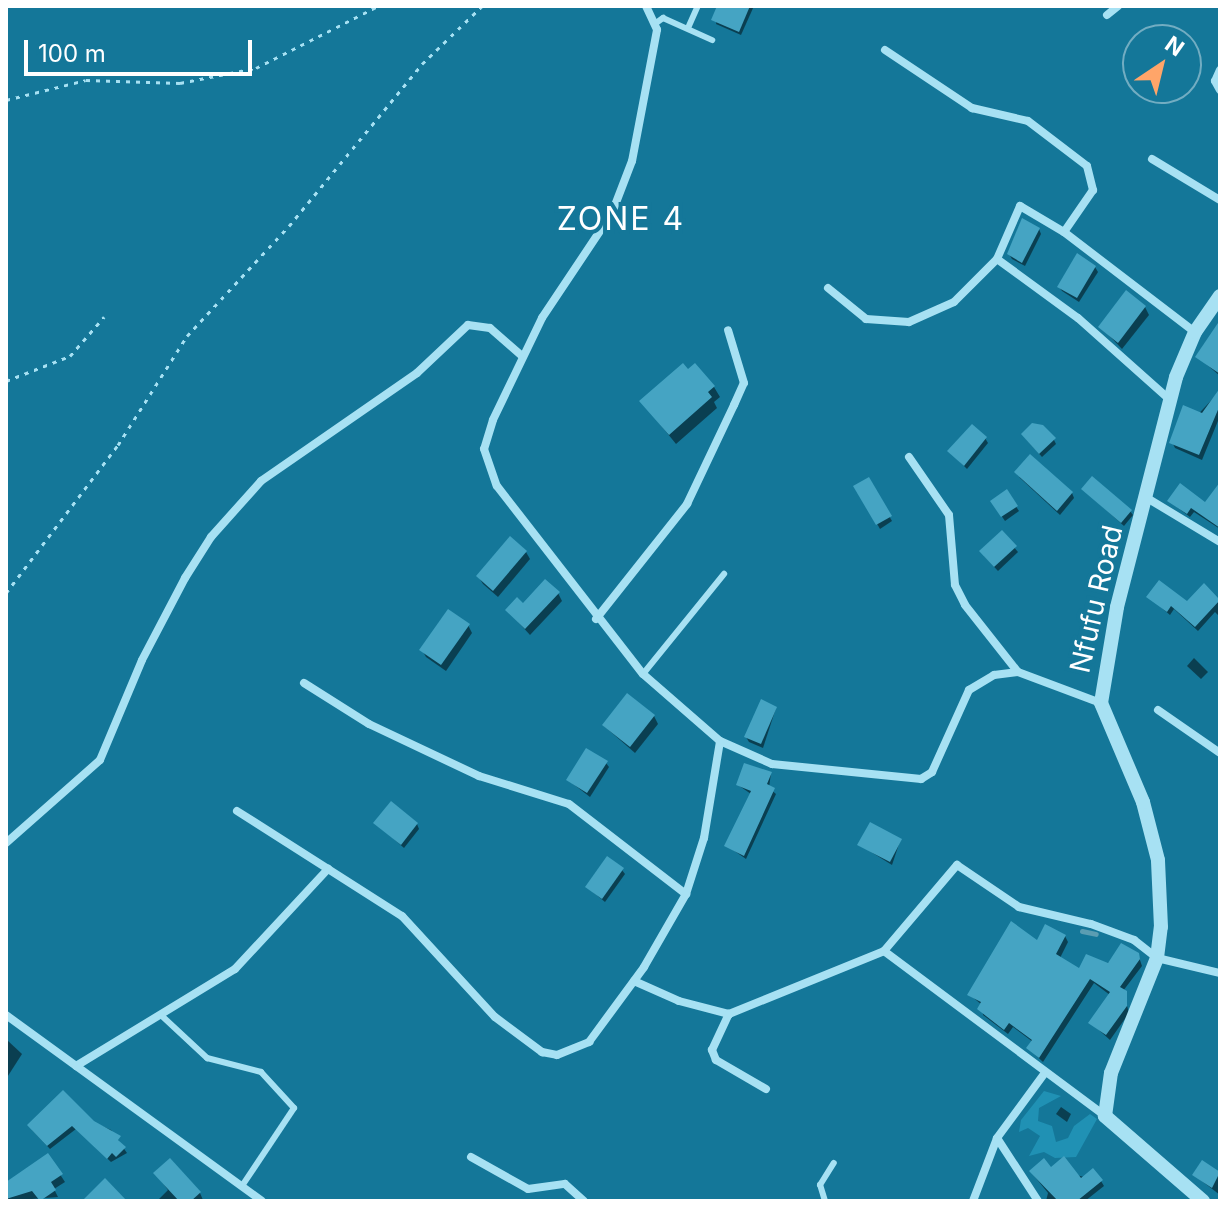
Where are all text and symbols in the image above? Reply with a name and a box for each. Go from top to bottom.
scale bar [28,24,256,74]
north arrow [1122,24,1202,104]
text: N [1160,31,1189,61]
text: 100 m [38,39,106,68]
district label: ZONE 4 [557,200,685,238]
street label: Nfufu Road [1063,522,1129,676]

